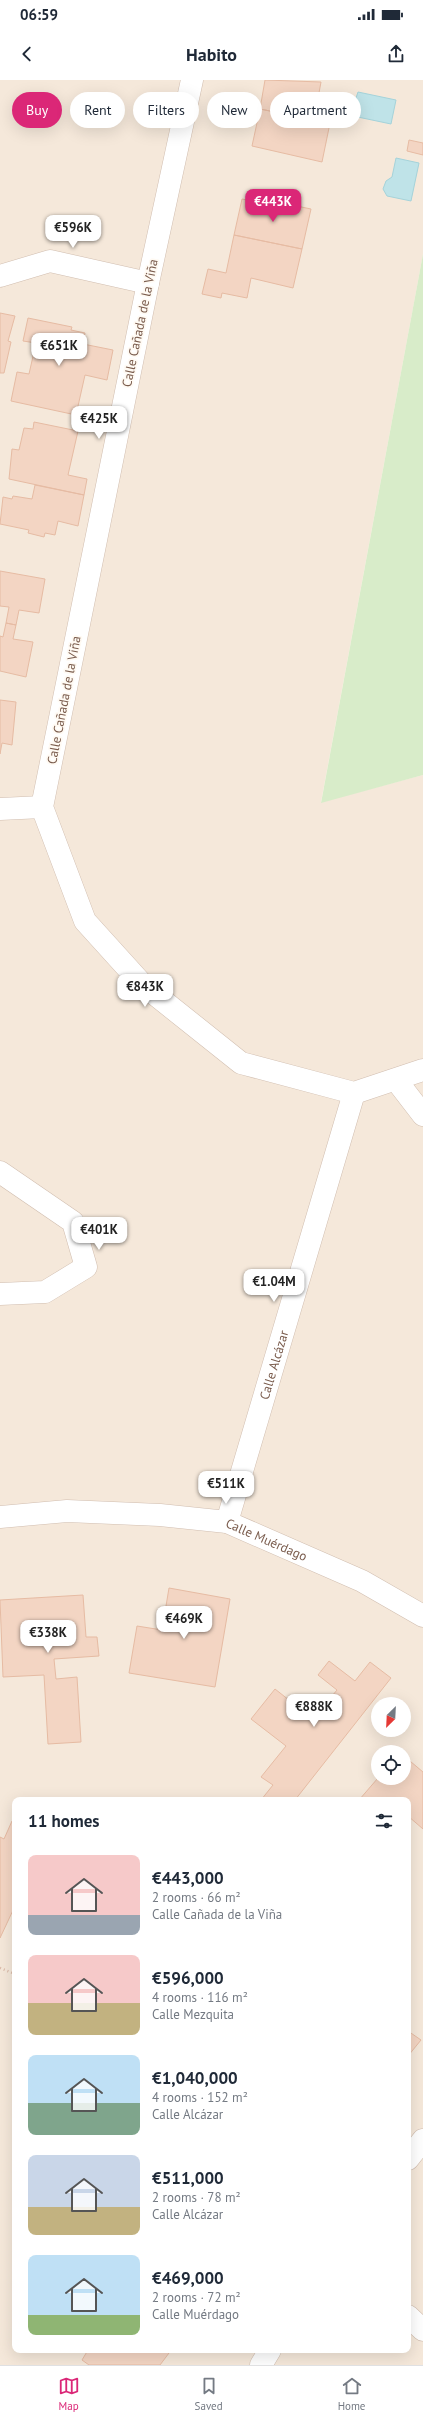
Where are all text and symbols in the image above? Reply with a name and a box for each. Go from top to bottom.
text: 06:59 [20,5,58,24]
icon: back [16,43,38,65]
text: Habito [186,43,237,66]
icon: share [385,43,407,65]
chip: Buy [12,92,62,128]
chip: Rent [70,92,125,128]
chip: Filters [133,92,199,128]
chip: New [207,92,262,128]
chip: Apartment [270,92,361,128]
pin: €443K [245,189,301,223]
text: €443K [254,193,292,210]
pin: €596K [45,215,101,249]
text: €596K [54,219,92,236]
street label: Calle Cañada de la Viña [118,258,162,388]
pin: €651K [31,333,87,367]
text: €651K [40,337,78,354]
pin: €425K [71,406,127,440]
text: €425K [80,410,118,427]
street label: Calle Cañada de la Viña [43,634,85,766]
pin: €843K [117,974,173,1008]
text: €843K [126,978,164,995]
pin: €401K [71,1217,127,1251]
text: €401K [80,1221,118,1238]
pin: €1.04M [241,1269,307,1303]
text: €1.04M [252,1273,296,1290]
street label: Calle Alcázar [255,1328,292,1401]
pin: €511K [198,1471,254,1505]
text: €511K [207,1475,245,1492]
street label: Calle Muérdago [223,1514,310,1565]
pin: €469K [156,1606,212,1640]
text: €469K [165,1610,203,1627]
pin: €338K [20,1620,76,1654]
text: €338K [29,1624,67,1641]
pin: €888K [286,1694,342,1728]
north arrow [371,1697,411,1737]
map controls [371,1697,411,1785]
text: €888K [295,1698,333,1715]
button: locate [371,1745,411,1785]
text: 11 homes [28,1810,99,1832]
icon: filters [373,1810,395,1832]
text: €443,000 [152,1867,224,1889]
icon: home [60,1871,108,1919]
text: 2 rooms · 66 m² [152,1889,241,1906]
text: Calle Cañada de la Viña [152,1906,282,1923]
text: €596,000 [152,1967,224,1989]
icon: home [60,1971,108,2019]
text: 4 rooms · 116 m² [152,1989,248,2006]
text: Calle Mezquita [152,2006,234,2023]
text: €1,040,000 [152,2067,238,2089]
icon: home [60,2071,108,2119]
text: 4 rooms · 152 m² [152,2089,248,2106]
text: Calle Alcázar [152,2106,223,2123]
text: €511,000 [152,2167,224,2189]
icon: home [60,2171,108,2219]
text: 2 rooms · 78 m² [152,2189,241,2206]
text: Calle Alcázar [152,2206,223,2223]
text: €469,000 [152,2267,224,2289]
icon: home [60,2271,108,2319]
text: 2 rooms · 72 m² [152,2289,241,2306]
text: Calle Muérdago [152,2306,239,2323]
tab: Map [58,2375,80,2413]
tab: Saved [195,2375,223,2413]
tab: Home [338,2375,365,2413]

